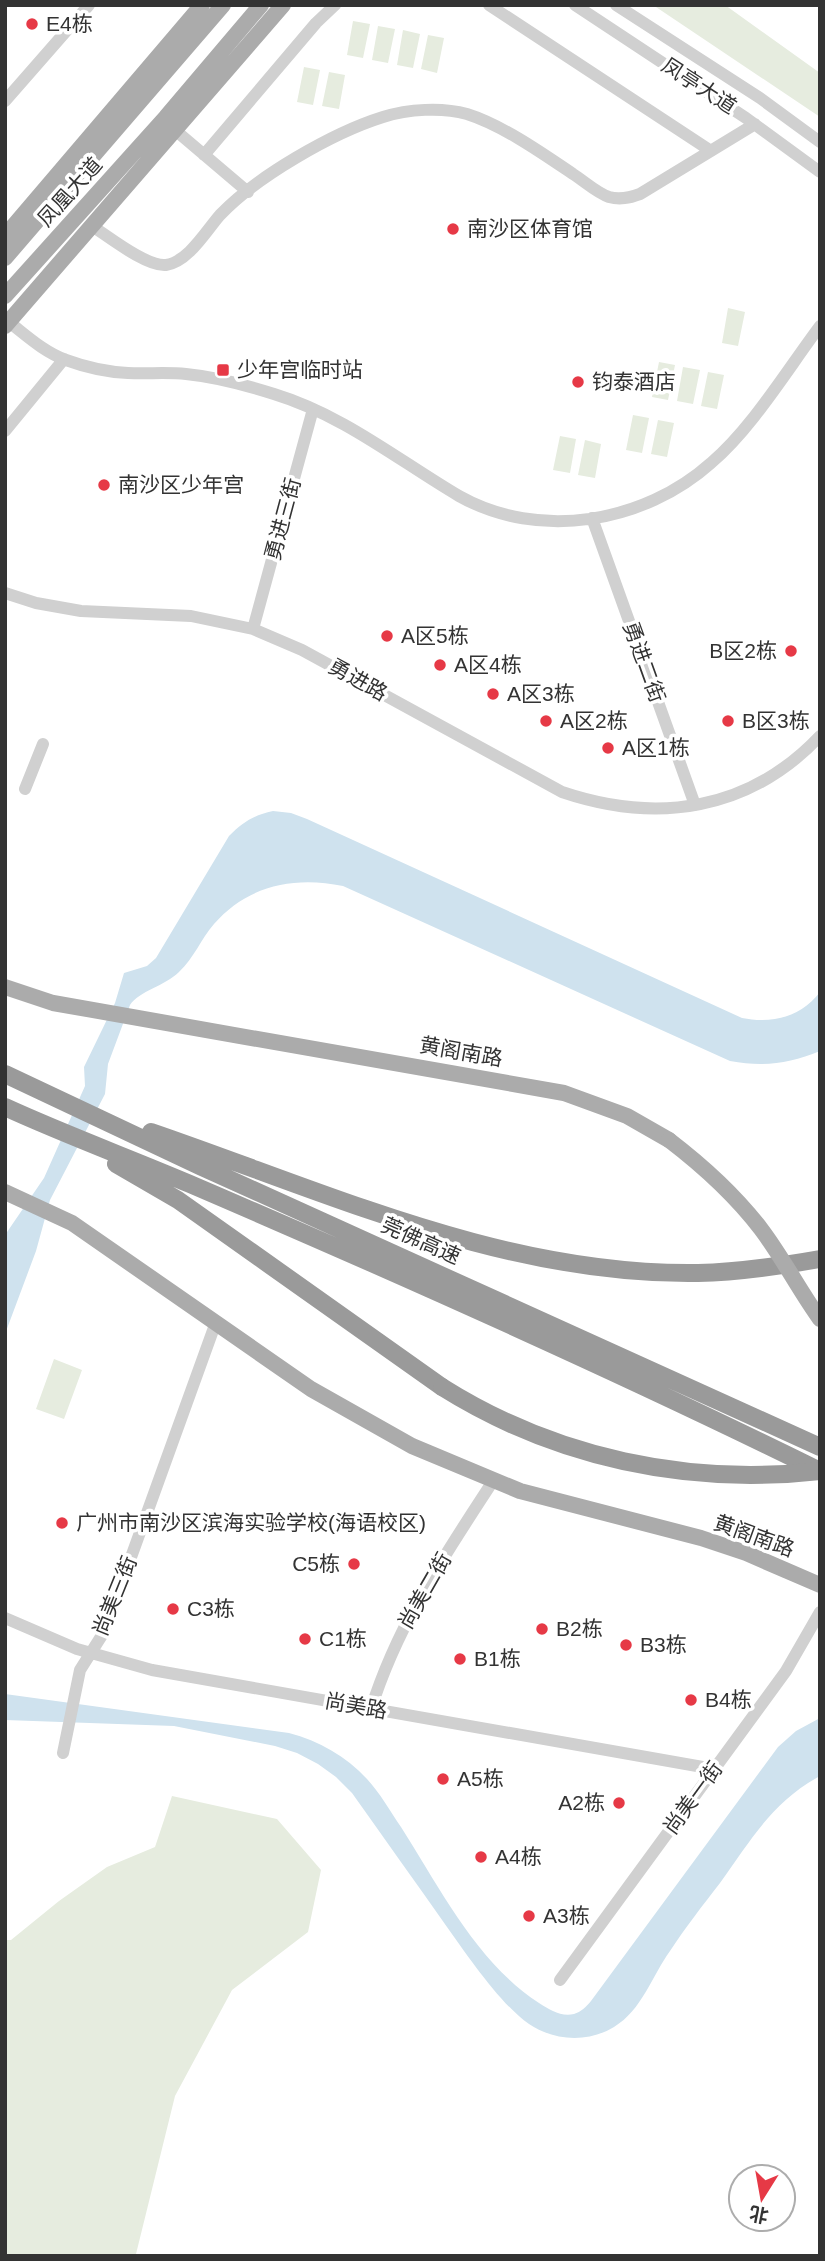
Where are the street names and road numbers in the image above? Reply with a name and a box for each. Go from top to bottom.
street label: 凤亭大道 [658,53,741,118]
street label: 凤凰大道 [33,153,106,231]
street label: 勇进三街 [261,475,304,562]
street label: 勇进二街 [619,618,670,705]
street label: 勇进路 [325,654,391,705]
street label: 黄阁南路 [418,1033,504,1070]
street label: 莞佛高速 [378,1213,464,1268]
street label: 黄阁南路 [711,1510,798,1561]
street label: 尚美二街 [394,1549,456,1633]
street label: 尚美三街 [88,1553,141,1639]
street label: 尚美路 [323,1689,389,1722]
street label: 尚美一街 [659,1757,727,1838]

